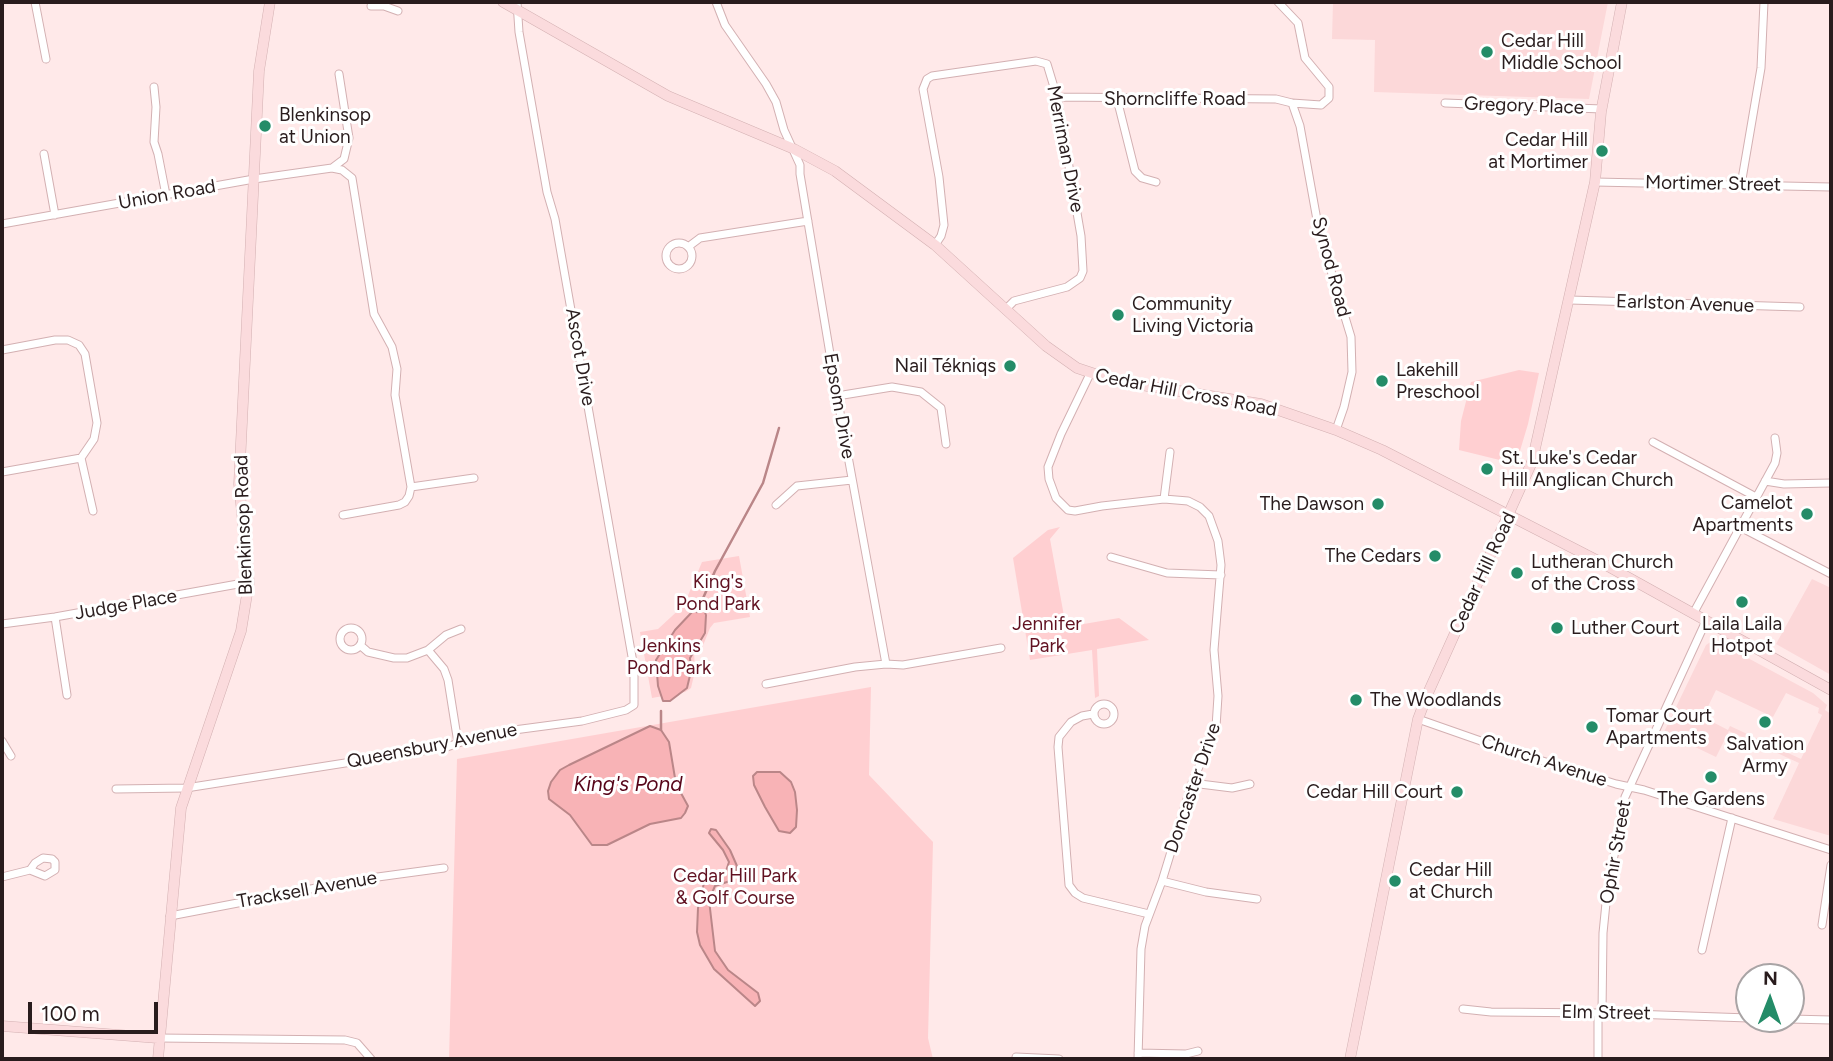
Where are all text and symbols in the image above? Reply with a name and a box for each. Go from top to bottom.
place label: Cedar Hill Middle School [1501,30,1622,74]
marker: Cedar Hill Middle School [1479,44,1495,60]
street label: Merriman Drive [1042,84,1088,214]
street label: Shorncliffe Road [1104,88,1246,110]
street label: Gregory Place [1464,93,1584,119]
place label: Blenkinsop at Union [279,104,371,148]
marker: Blenkinsop at Union [257,118,273,134]
place label: Cedar Hill at Mortimer [1488,129,1588,173]
marker: Cedar Hill at Mortimer [1594,143,1610,159]
street label: Mortimer Street [1645,171,1781,197]
street label: Union Road [117,175,217,215]
street label: Synod Road [1307,214,1355,320]
street label: Earlston Avenue [1616,290,1754,318]
place label: Community Living Victoria [1132,293,1254,337]
street label: Ascot Drive [560,306,600,408]
marker: Community Living Victoria [1110,307,1126,323]
street label: Epsom Drive [818,351,860,461]
place label: Nail Tékniqs [895,355,996,377]
marker: Nail Tékniqs [1002,358,1018,374]
place label: Lakehill Preschool [1396,359,1480,403]
street label: Cedar Hill Cross Road [1093,364,1279,422]
marker: Lakehill Preschool [1374,373,1390,389]
place label: St. Luke's Cedar Hill Anglican Church [1501,447,1673,491]
street label: Blenkinsop Road [230,454,258,596]
marker: St. Luke's Cedar Hill Anglican Church [1479,461,1495,477]
place label: Camelot Apartments [1692,492,1793,536]
place label: The Dawson [1260,493,1364,515]
marker: The Dawson [1370,496,1386,512]
marker: Camelot Apartments [1799,506,1815,522]
street label: Cedar Hill Road [1445,509,1521,637]
place label: The Cedars [1325,545,1421,567]
marker: The Cedars [1427,548,1443,564]
place label: Lutheran Church of the Cross [1531,551,1673,595]
marker: Lutheran Church of the Cross [1509,565,1525,581]
park label: King's Pond Park [676,571,760,615]
street label: Judge Place [73,585,179,625]
marker: Laila Laila Hotpot [1734,594,1750,610]
park label: Jennifer Park [1012,613,1082,657]
place label: Laila Laila Hotpot [1702,613,1782,657]
place label: Luther Court [1571,617,1680,639]
marker: Luther Court [1549,620,1565,636]
park label: Jenkins Pond Park [627,635,711,679]
place label: The Woodlands [1370,689,1501,711]
marker: The Woodlands [1348,692,1364,708]
place label: Tomar Court Apartments [1606,705,1712,749]
marker: Salvation Army [1757,714,1773,730]
street label: Queensbury Avenue [345,718,519,774]
marker: Tomar Court Apartments [1584,719,1600,735]
street label: Doncaster Drive [1160,720,1226,856]
street label: Church Avenue [1478,730,1610,792]
place label: Salvation Army [1726,733,1804,777]
marker: The Gardens [1703,769,1719,785]
water label: King's Pond [573,772,683,798]
place label: Cedar Hill Court [1306,781,1443,803]
marker: Cedar Hill Court [1449,784,1465,800]
place label: The Gardens [1657,788,1765,810]
street label: Ophir Street [1596,798,1636,906]
place label: Cedar Hill at Church [1409,859,1493,903]
park label: Cedar Hill Park & Golf Course [673,865,797,909]
street label: Tracksell Avenue [235,866,379,914]
marker: Cedar Hill at Church [1387,873,1403,889]
north arrow [1735,963,1805,1033]
text: N [1763,967,1778,990]
scale bar [32,988,161,1032]
text: 100 m [41,1001,100,1026]
street label: Elm Street [1561,1001,1651,1025]

